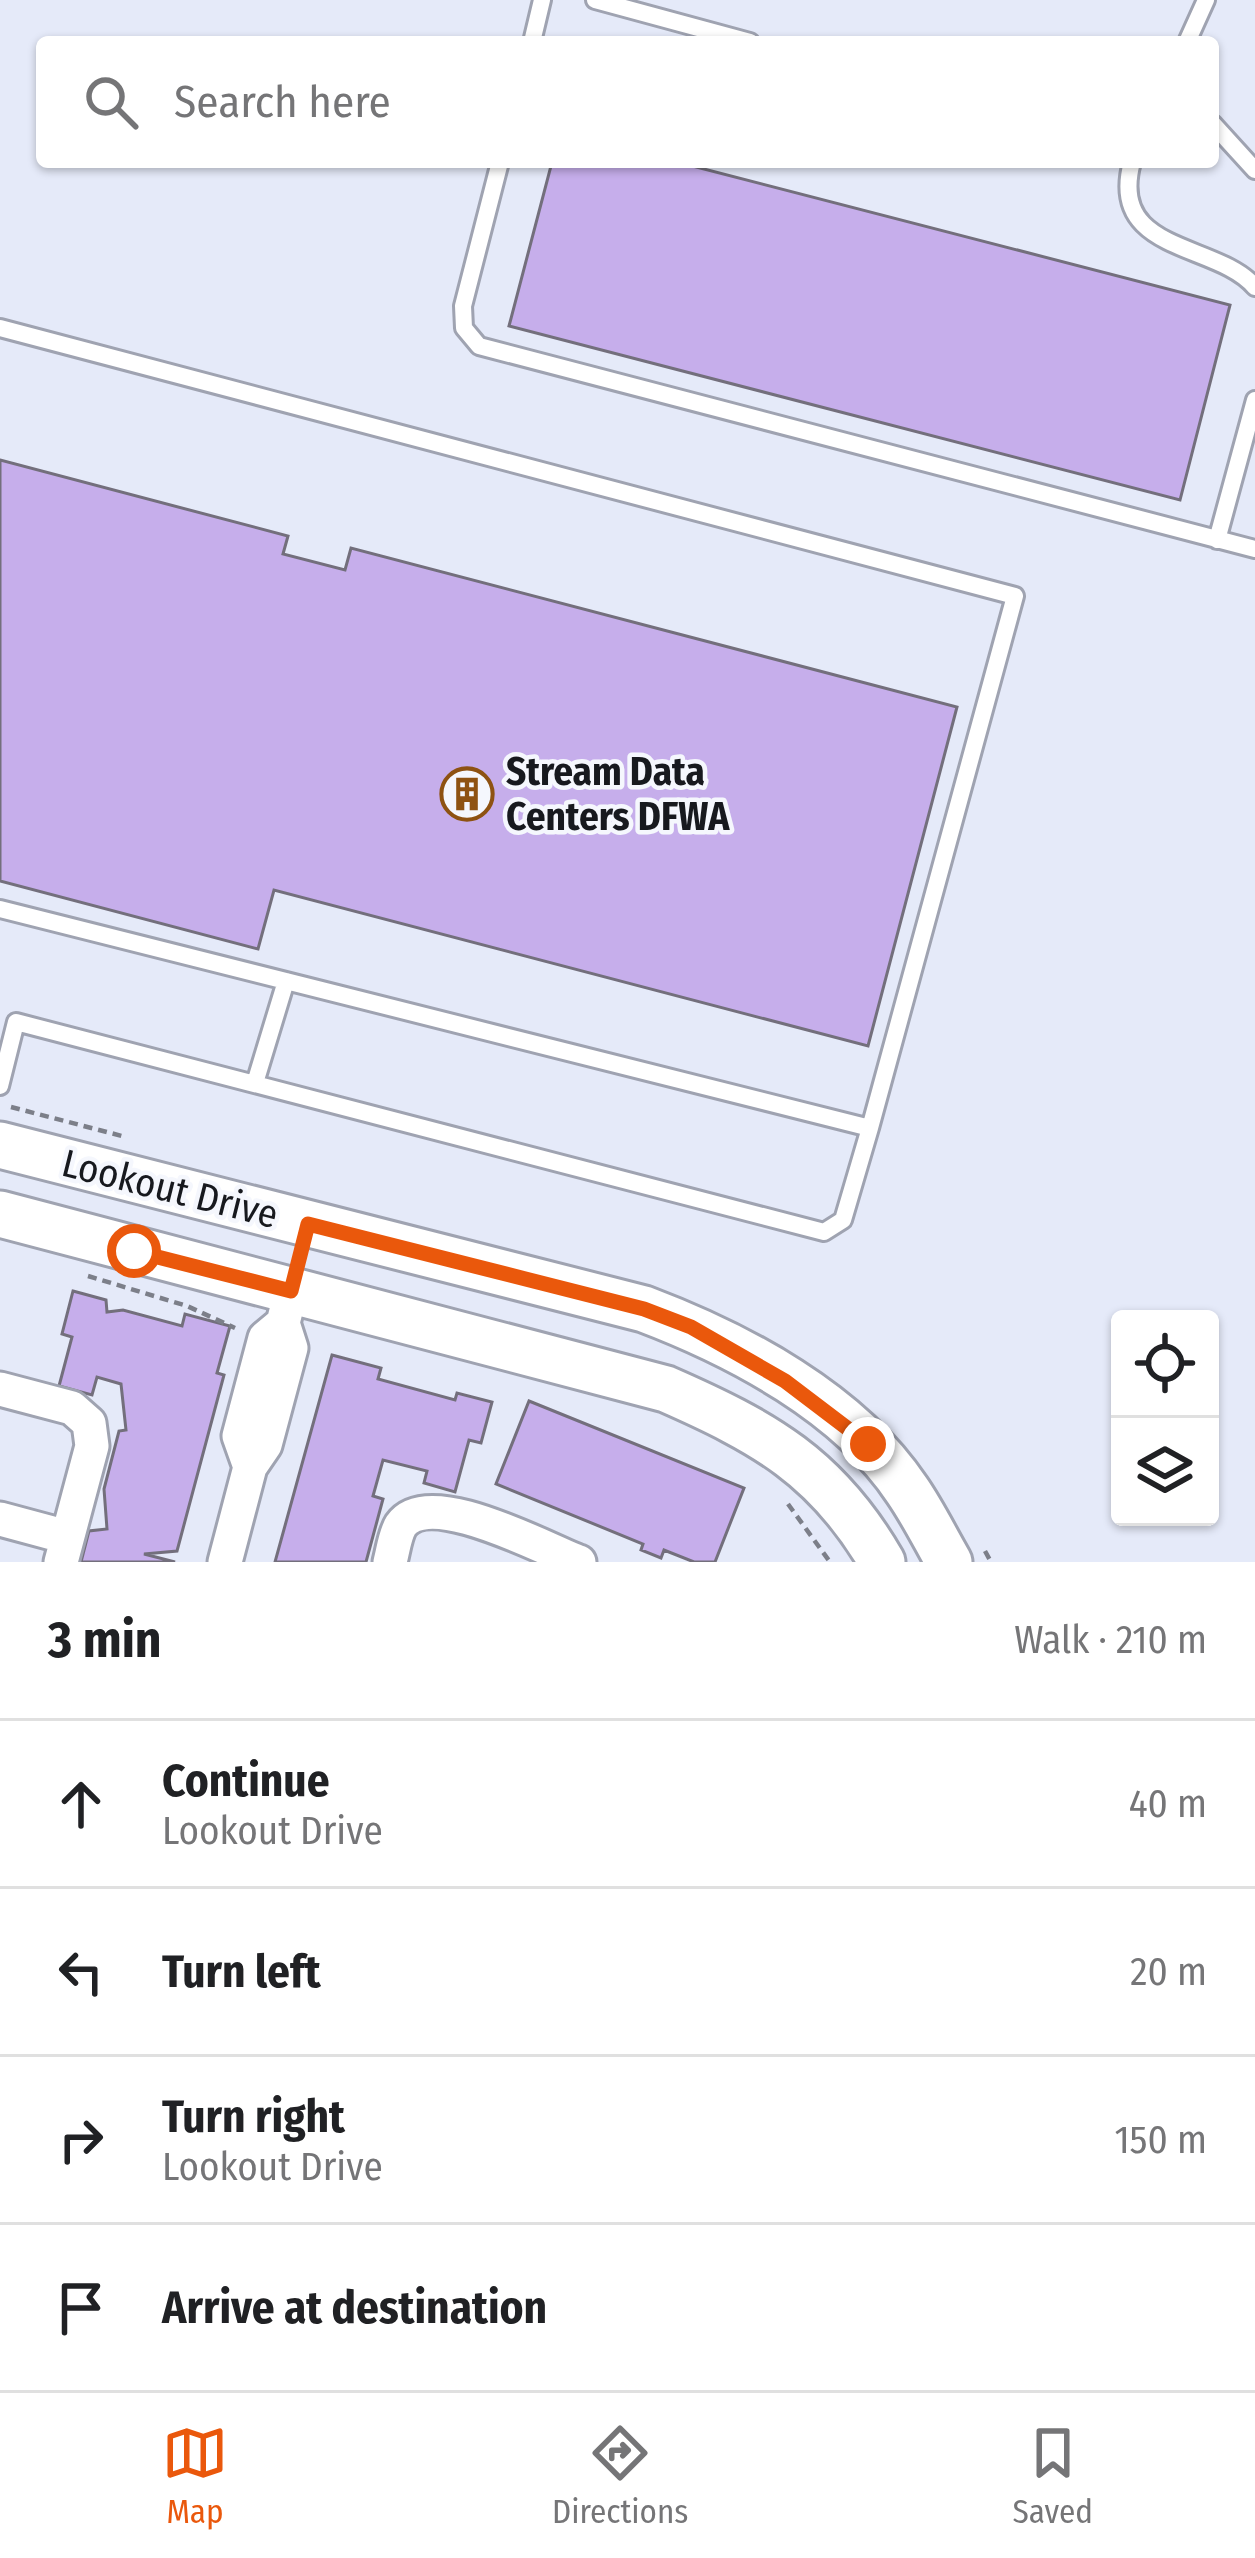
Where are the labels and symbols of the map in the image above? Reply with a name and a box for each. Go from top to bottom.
place label: Stream Data Centers DFWA [506,749,730,840]
building icon: Stream Data Centers DFWA [439,766,495,822]
street label: Lookout Drive [57,1140,283,1238]
route start [107,1224,161,1278]
route end [841,1417,895,1471]

